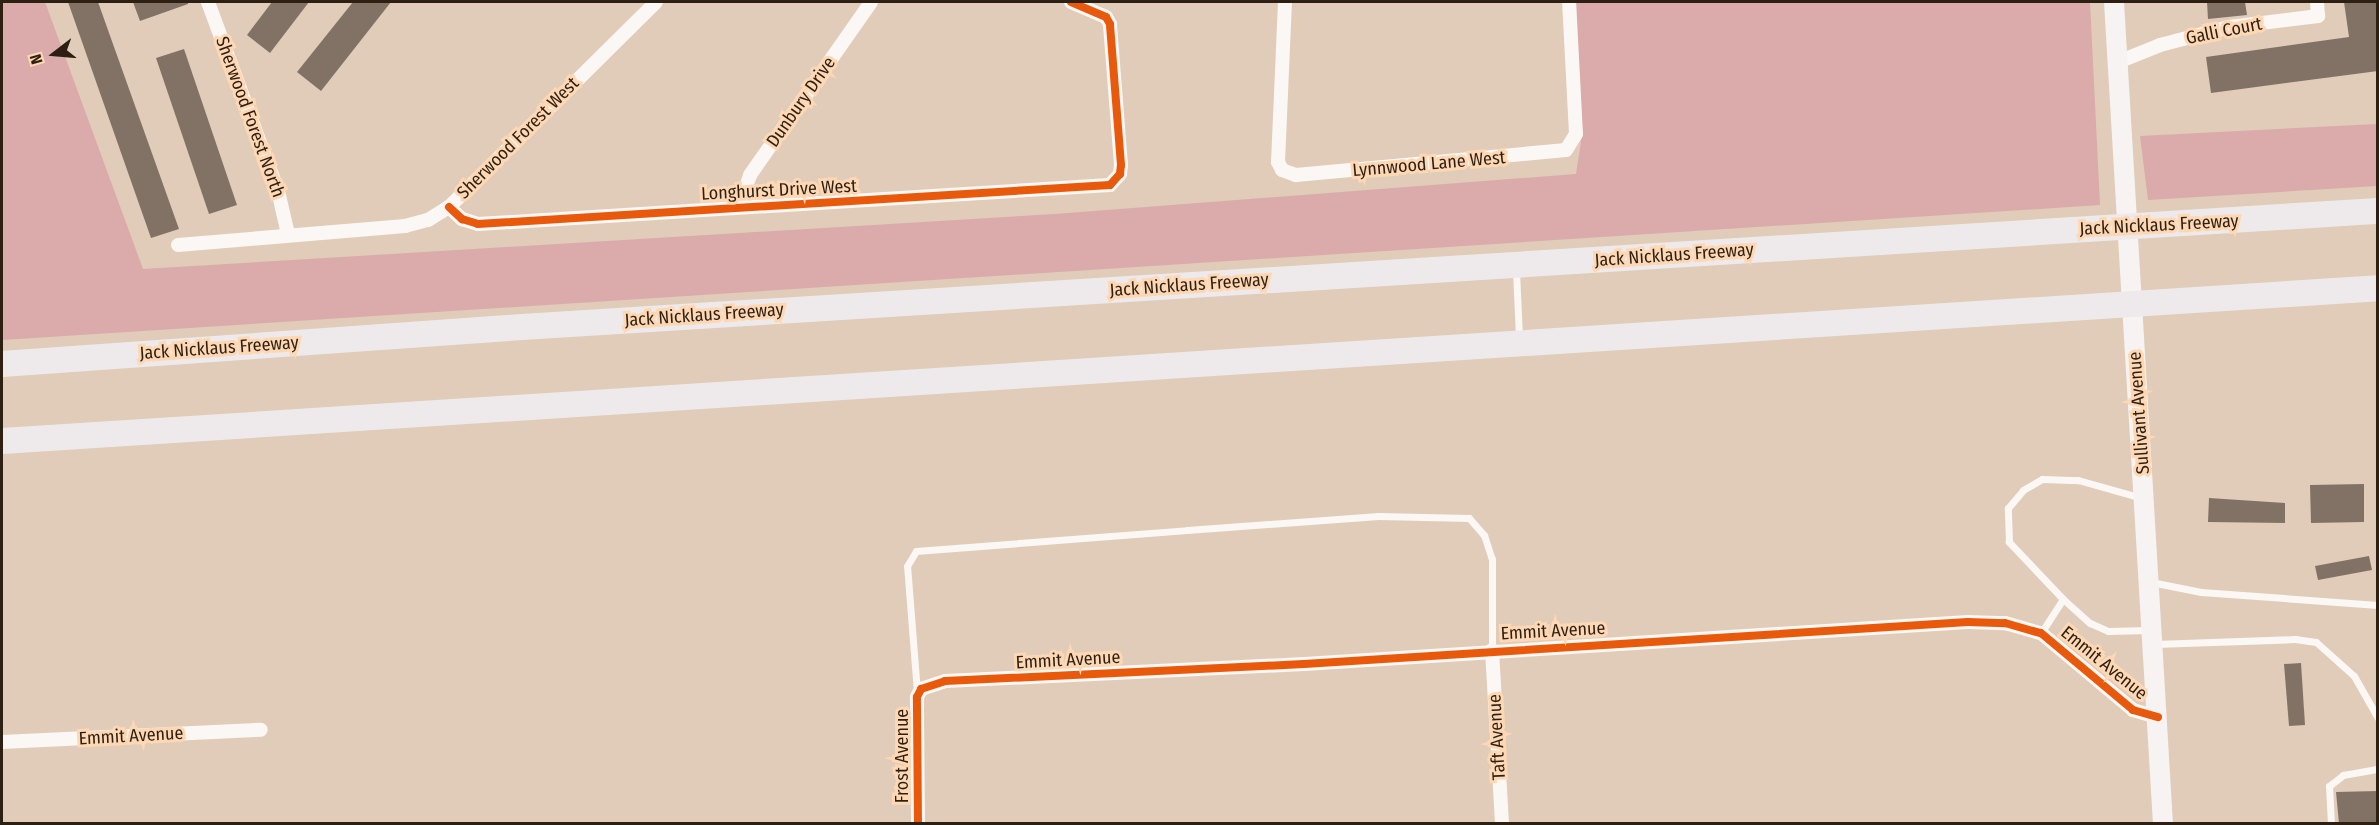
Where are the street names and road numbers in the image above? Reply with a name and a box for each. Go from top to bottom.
street label: Galli Court [2184,13,2264,49]
street label: Sherwood Forest North [211,34,289,200]
street label: Dunbury Drive [762,53,840,151]
street label: Sherwood Forest West [453,73,583,203]
street label: Lynnwood Lane West [1352,147,1506,181]
street label: Longhurst Drive West [701,175,857,205]
street label: Jack Nicklaus Freeway [2079,210,2239,240]
street label: Jack Nicklaus Freeway [1594,239,1754,271]
street label: Jack Nicklaus Freeway [1109,269,1269,301]
street label: Jack Nicklaus Freeway [624,299,784,331]
street label: Jack Nicklaus Freeway [139,332,299,364]
street label: Sullivant Avenue [2124,351,2154,475]
street label: Emmit Avenue [1500,617,1606,645]
street label: Emmit Avenue [2057,622,2151,704]
street label: Emmit Avenue [1015,646,1121,674]
street label: Taft Avenue [1484,694,1510,780]
street label: Frost Avenue [891,709,913,803]
street label: Emmit Avenue [78,722,184,750]

